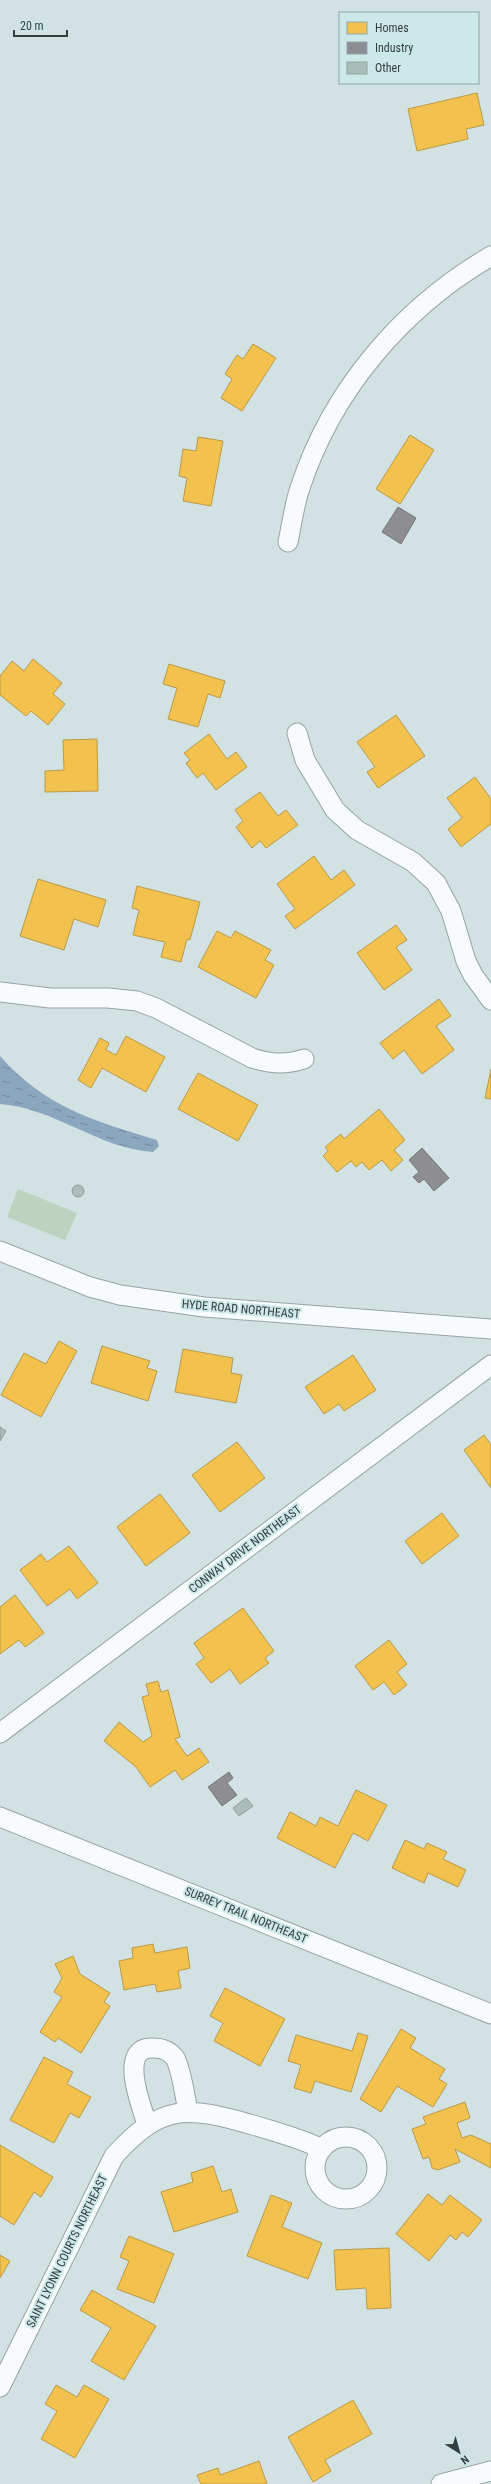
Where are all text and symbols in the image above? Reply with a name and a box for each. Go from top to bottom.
scale bar [14,12,67,38]
legend [339,12,479,84]
text: 20 m [20,19,44,33]
text: Homes [375,21,409,35]
text: Industry [375,41,413,55]
text: Other [375,61,401,75]
street label: HYDE ROAD NORTHEAST [181,1297,301,1321]
street label: CONWAY DRIVE NORTHEAST [186,1502,304,1596]
street label: SURREY TRAIL NORTHEAST [183,1884,309,1946]
street label: SAINT LYONN COURTS NORTHEAST [24,2172,110,2330]
north arrow [439,2432,479,2472]
text: N [458,2452,471,2467]

